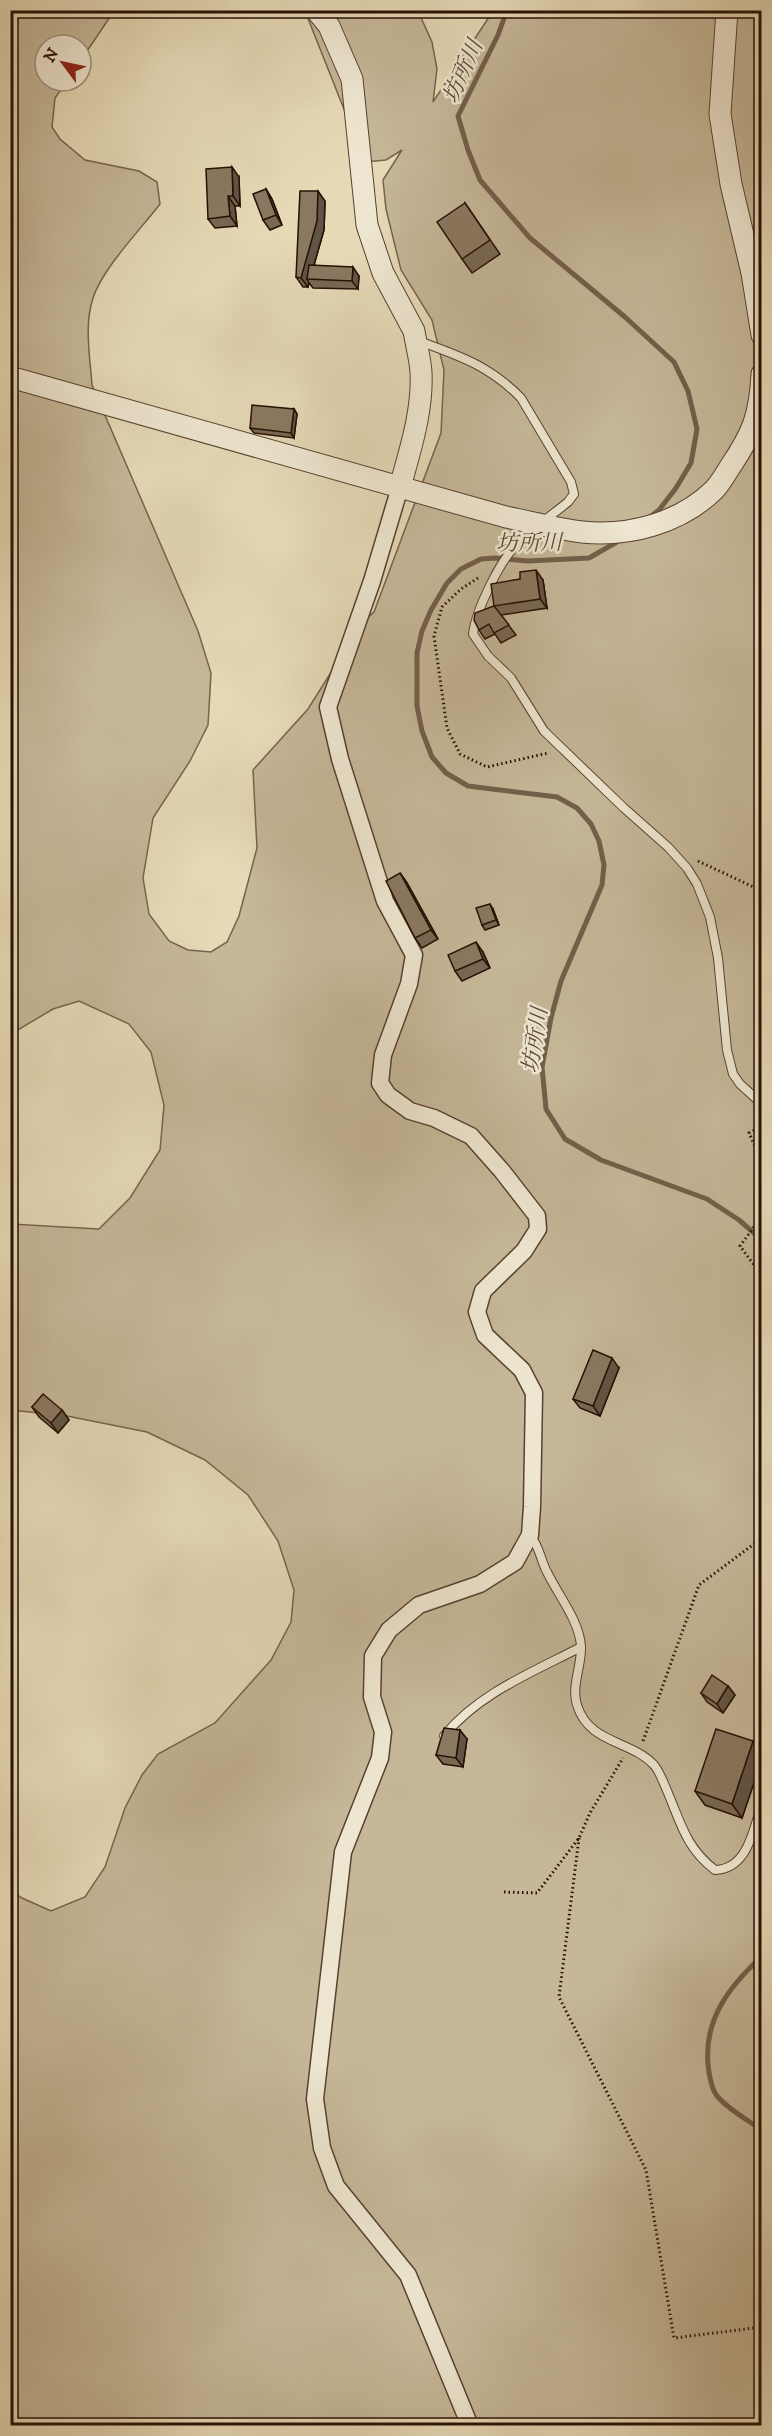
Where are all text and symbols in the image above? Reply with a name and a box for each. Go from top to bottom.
north arrow [33,33,93,93]
water label: 坊所川 [438,34,490,107]
text: N [39,44,63,66]
water label: 坊所川 [496,529,564,558]
water label: 坊所川 [517,1004,554,1075]

